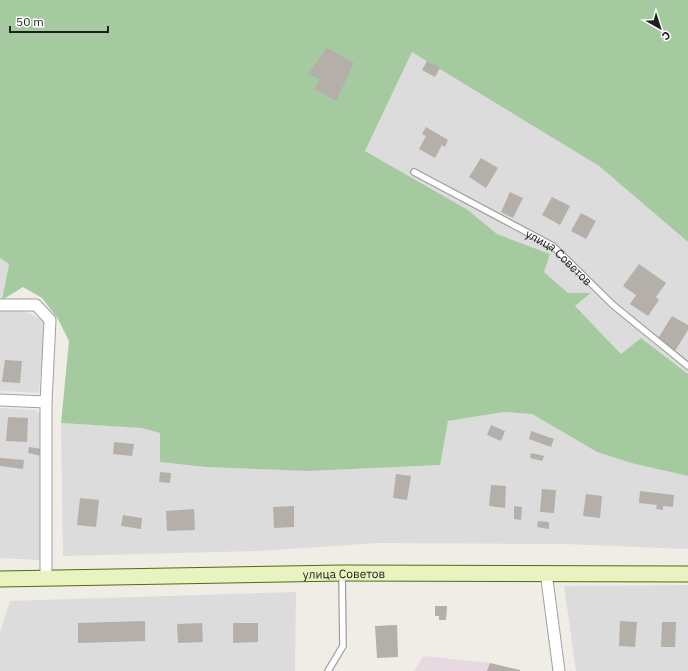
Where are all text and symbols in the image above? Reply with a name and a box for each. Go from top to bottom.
scale bar [10,8,108,34]
north arrow [640,8,680,48]
text: 50 m [16,14,44,29]
text: С [659,28,673,43]
street label: улица Советов [523,225,596,288]
street label: улица Советов [303,565,385,581]

